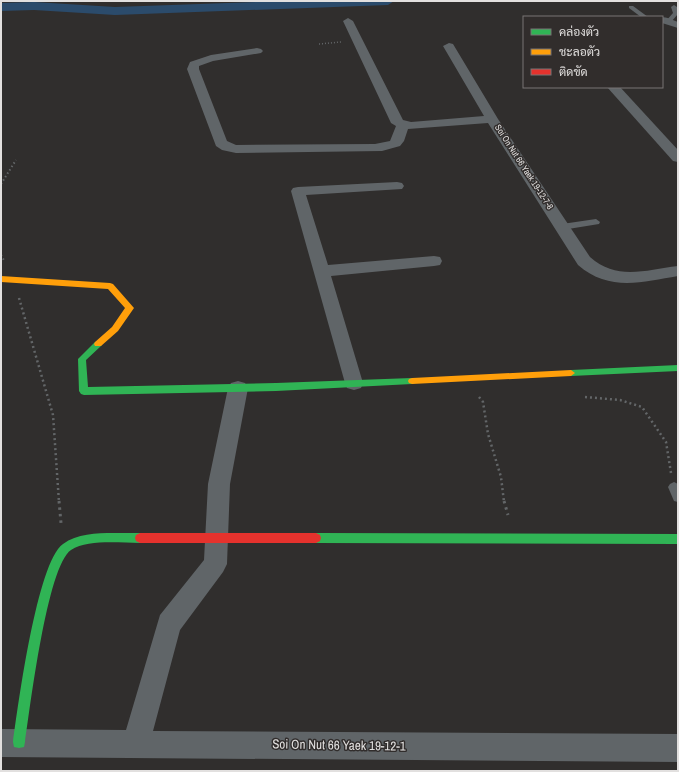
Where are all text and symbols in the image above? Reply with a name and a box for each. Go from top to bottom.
legend [523,16,663,88]
text: คล่องตัว [559,24,599,40]
text: ชะลอตัว [559,44,600,60]
text: ติดขัด [559,64,588,80]
street label: Soi On Nut 66 Yaek 19-12-7-8 [492,122,556,212]
street label: Soi On Nut 66 Yaek 19-12-1 [272,735,406,755]

